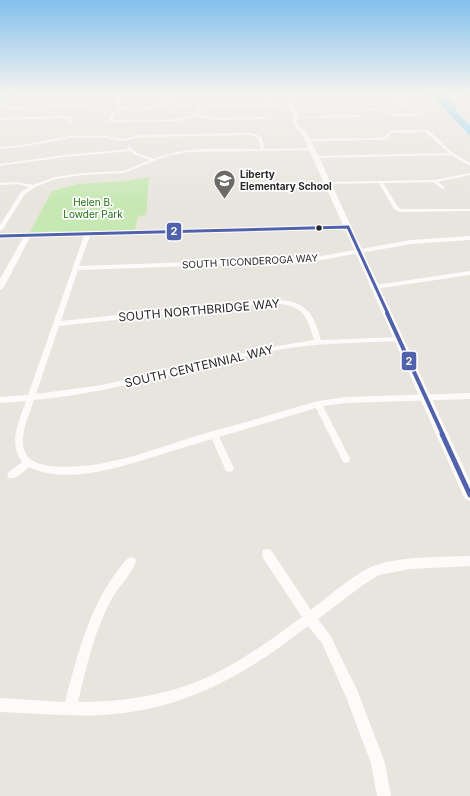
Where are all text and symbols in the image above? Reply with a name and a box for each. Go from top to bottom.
school or university icon: Liberty Elementary School [212,167,238,200]
place label: Liberty Elementary School [240,168,332,193]
park label: Helen B. Lowder Park [63,196,123,220]
line badge: 2 [166,222,182,241]
unlabelled marker [314,223,324,233]
text: 2 [171,224,178,238]
street label: SOUTH TICONDEROGA WAY [182,251,319,271]
street label: SOUTH NORTHBRIDGE WAY [118,295,280,325]
street label: SOUTH CENTENNIAL WAY [123,342,275,390]
line badge: 2 [401,351,417,371]
text: 2 [406,354,413,368]

